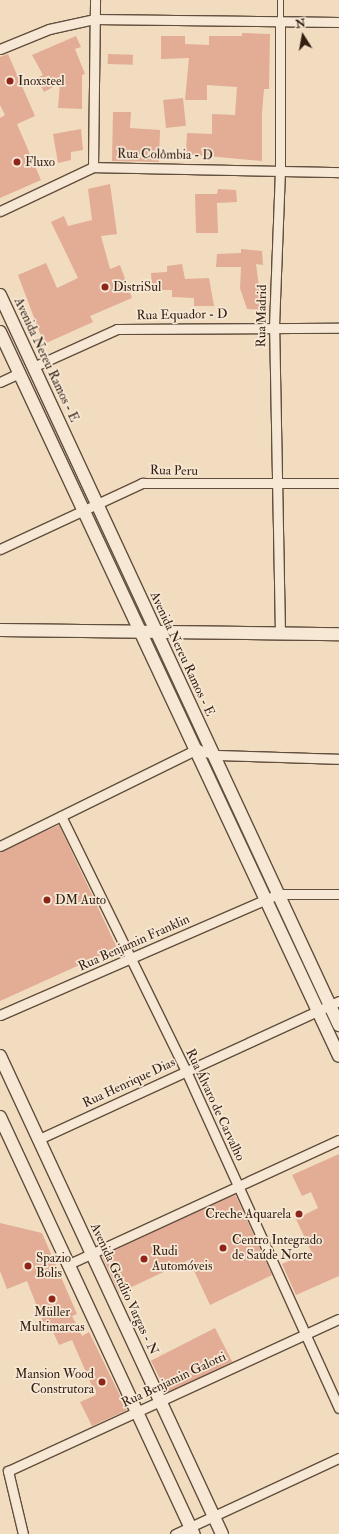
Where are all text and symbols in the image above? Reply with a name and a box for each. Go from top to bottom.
north arrow [283,16,323,56]
text: N [295,16,307,31]
place label: Inoxsteel [18,73,65,89]
marker: Inoxsteel [5,76,15,86]
street label: Rua Colômbia - D [117,146,213,164]
place label: Fluxo [25,154,55,170]
marker: Fluxo [12,157,22,167]
place label: DistriSul [113,279,161,295]
marker: DistriSul [100,282,110,292]
street label: Rua Madrid [254,284,270,348]
street label: Avenida Nereu Ramos - E [10,295,82,425]
street label: Rua Equador - D [136,306,228,324]
street label: Rua Peru [150,463,198,479]
street label: Avenida Nereu Ramos - E [146,589,218,719]
place label: DM Auto [55,892,106,908]
marker: DM Auto [42,895,52,905]
street label: Rua Benjamin Franklin [76,911,192,975]
street label: Rua Álvaro de Carvalho [182,1046,248,1164]
street label: Rua Henrique Dias [80,1055,178,1111]
place label: Creche Aquarela [205,1206,291,1222]
marker: Creche Aquarela [294,1209,304,1219]
street label: Avenida Getúlio Vargas - N [87,1221,161,1357]
place label: Centro Integrado de Saúde Norte [232,1233,322,1264]
marker: Centro Integrado de Saúde Norte [217,1242,229,1254]
place label: Rudi Automóveis [152,1244,212,1275]
place label: Spazio Bolis [36,1251,71,1282]
marker: Rudi Automóveis [139,1254,149,1264]
marker: Spazio Bolis [23,1261,33,1271]
marker: Müller Multimarcas [47,1294,57,1304]
place label: Müller Multimarcas [19,1305,85,1336]
street label: Rua Benjamin Galotti [119,1349,229,1411]
place label: Mansion Wood Construtora [15,1367,94,1398]
marker: Mansion Wood Construtora [97,1377,107,1387]

